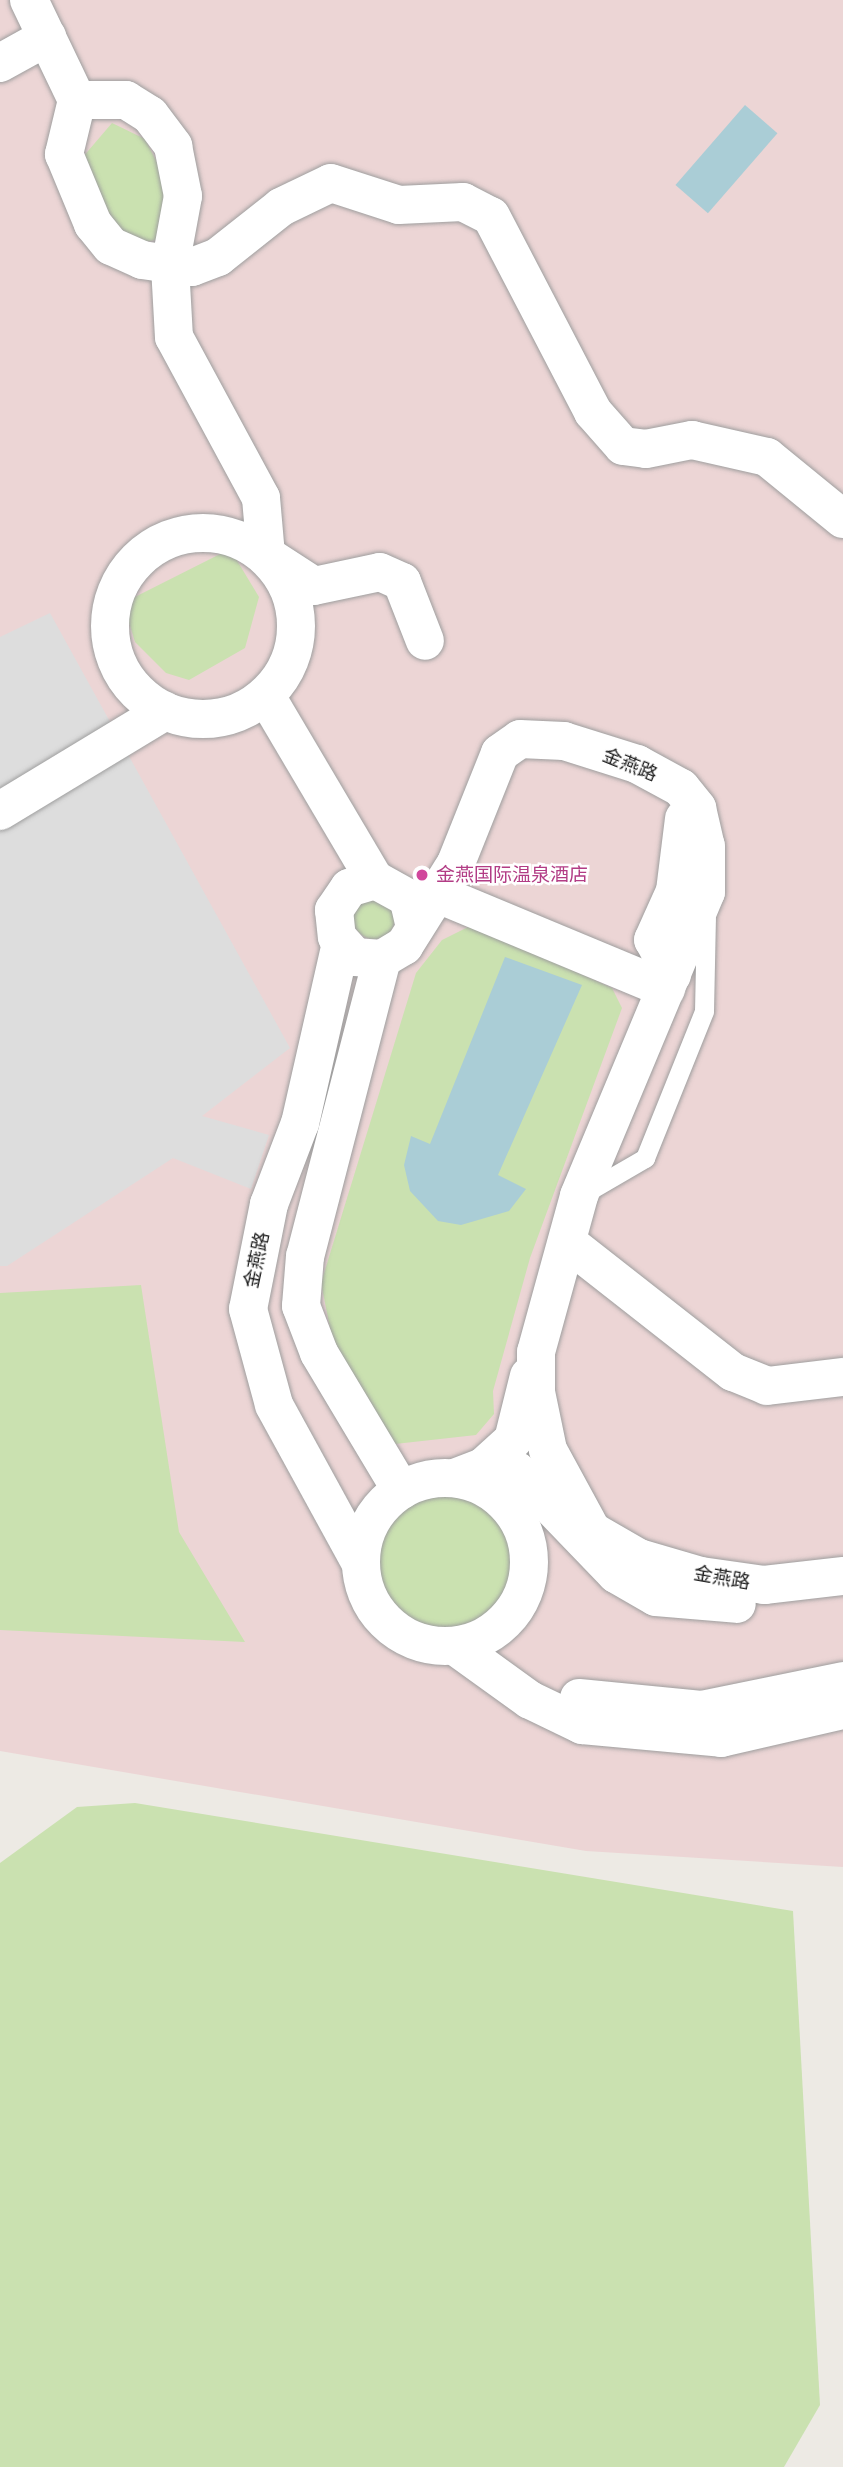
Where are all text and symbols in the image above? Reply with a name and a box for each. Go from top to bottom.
street label: 金燕路 [599,744,661,786]
place label: 金燕国际温泉酒店 [436,864,588,886]
marker: 金燕国际温泉酒店 [414,867,430,883]
street label: 金燕路 [240,1230,274,1290]
street label: 金燕路 [692,1562,752,1594]

